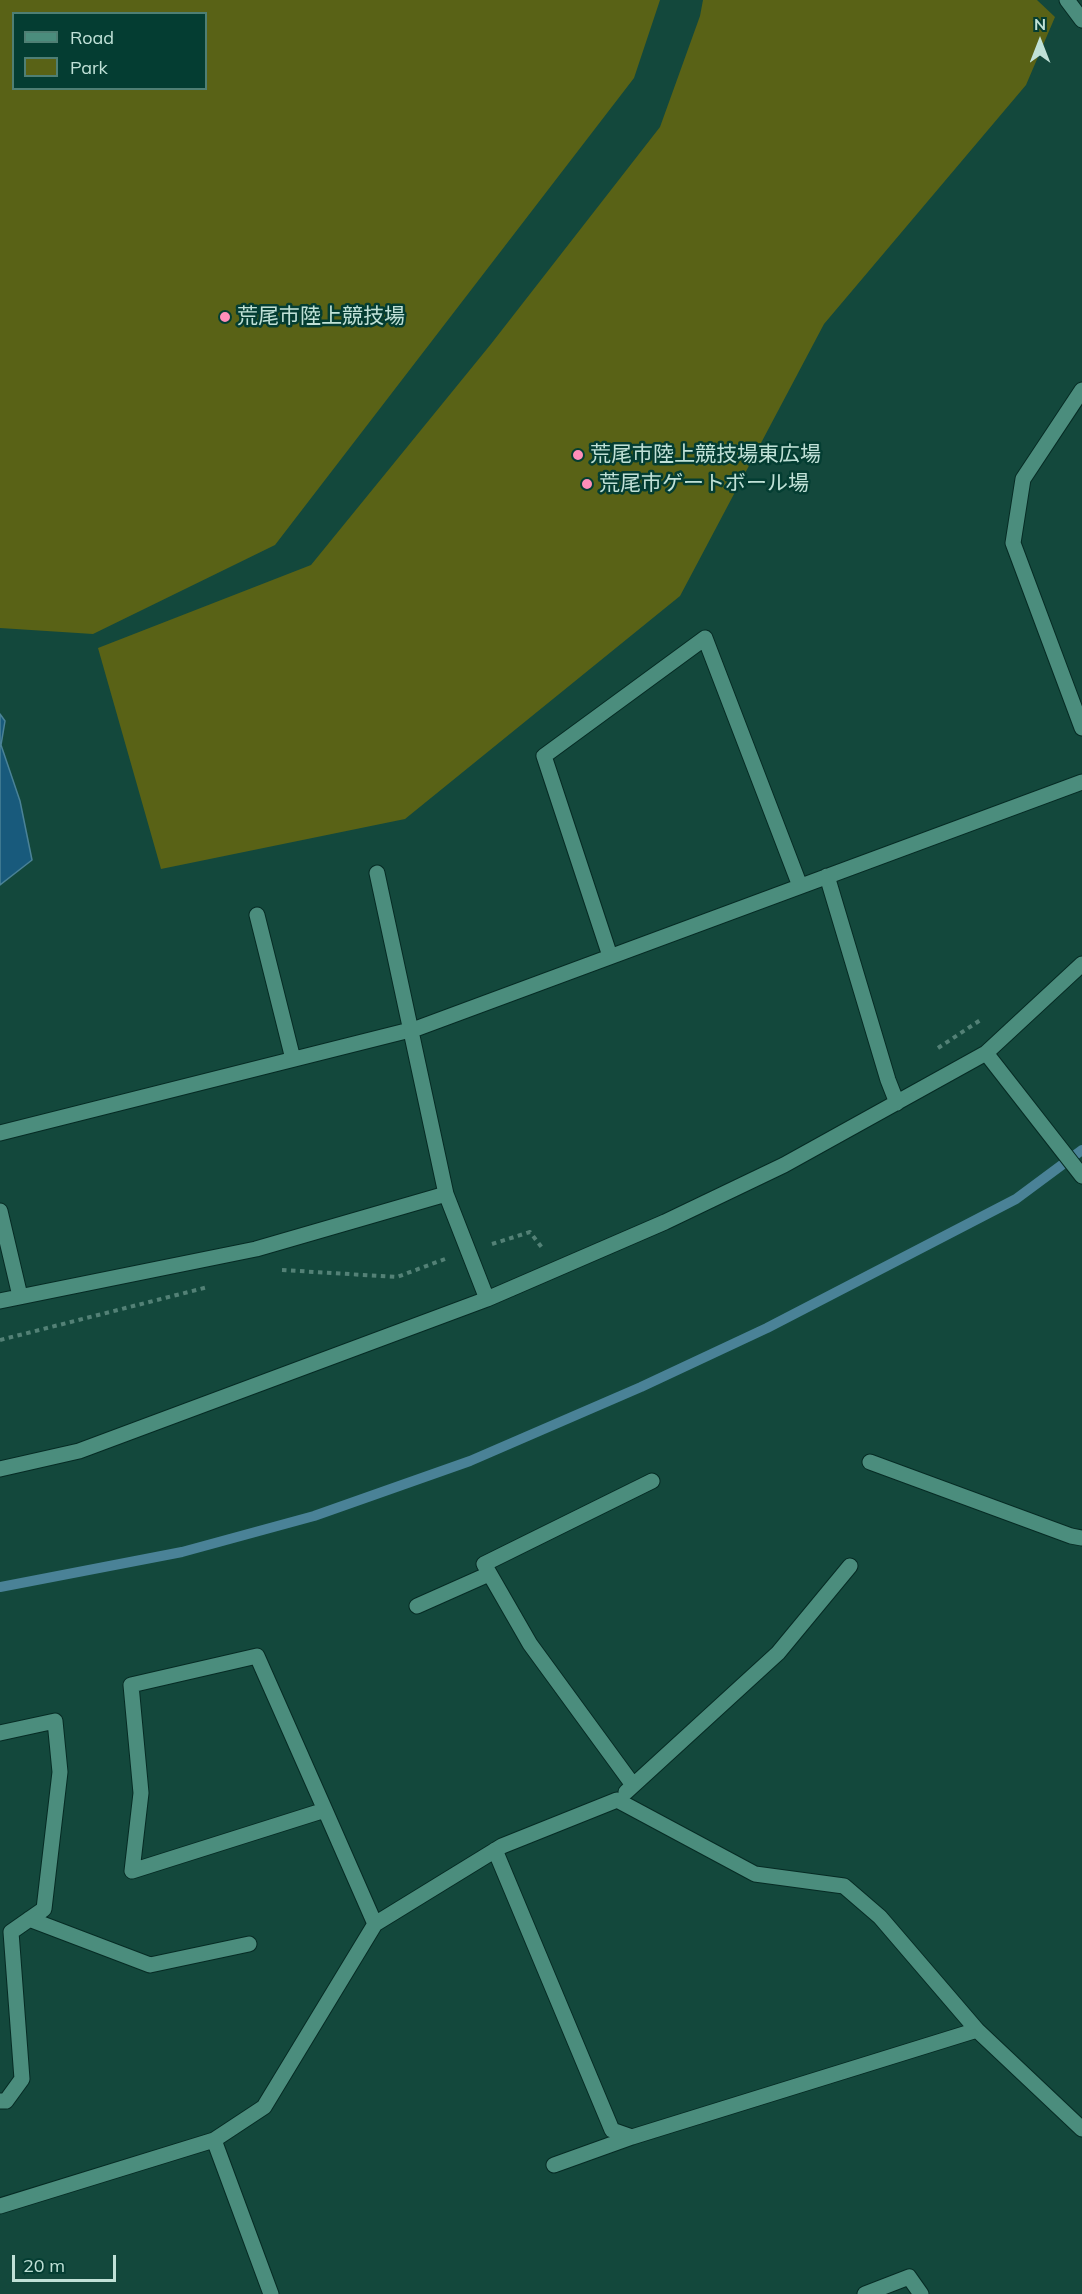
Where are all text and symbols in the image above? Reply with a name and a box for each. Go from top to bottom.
legend [12,12,207,90]
north arrow [1010,12,1070,72]
text: N [1034,14,1046,34]
text: Road [70,26,114,49]
text: Park [70,56,108,79]
place label: 荒尾市陸上競技場 [237,304,405,330]
marker: 荒尾市陸上競技場 [218,310,232,324]
place label: 荒尾市陸上競技場東広場 [590,442,821,468]
marker: 荒尾市陸上競技場東広場 [571,448,585,462]
place label: 荒尾市ゲートボール場 [599,471,809,497]
marker: 荒尾市ゲートボール場 [580,477,594,491]
scale bar [15,2243,118,2281]
text: 20 m [23,2254,65,2277]

